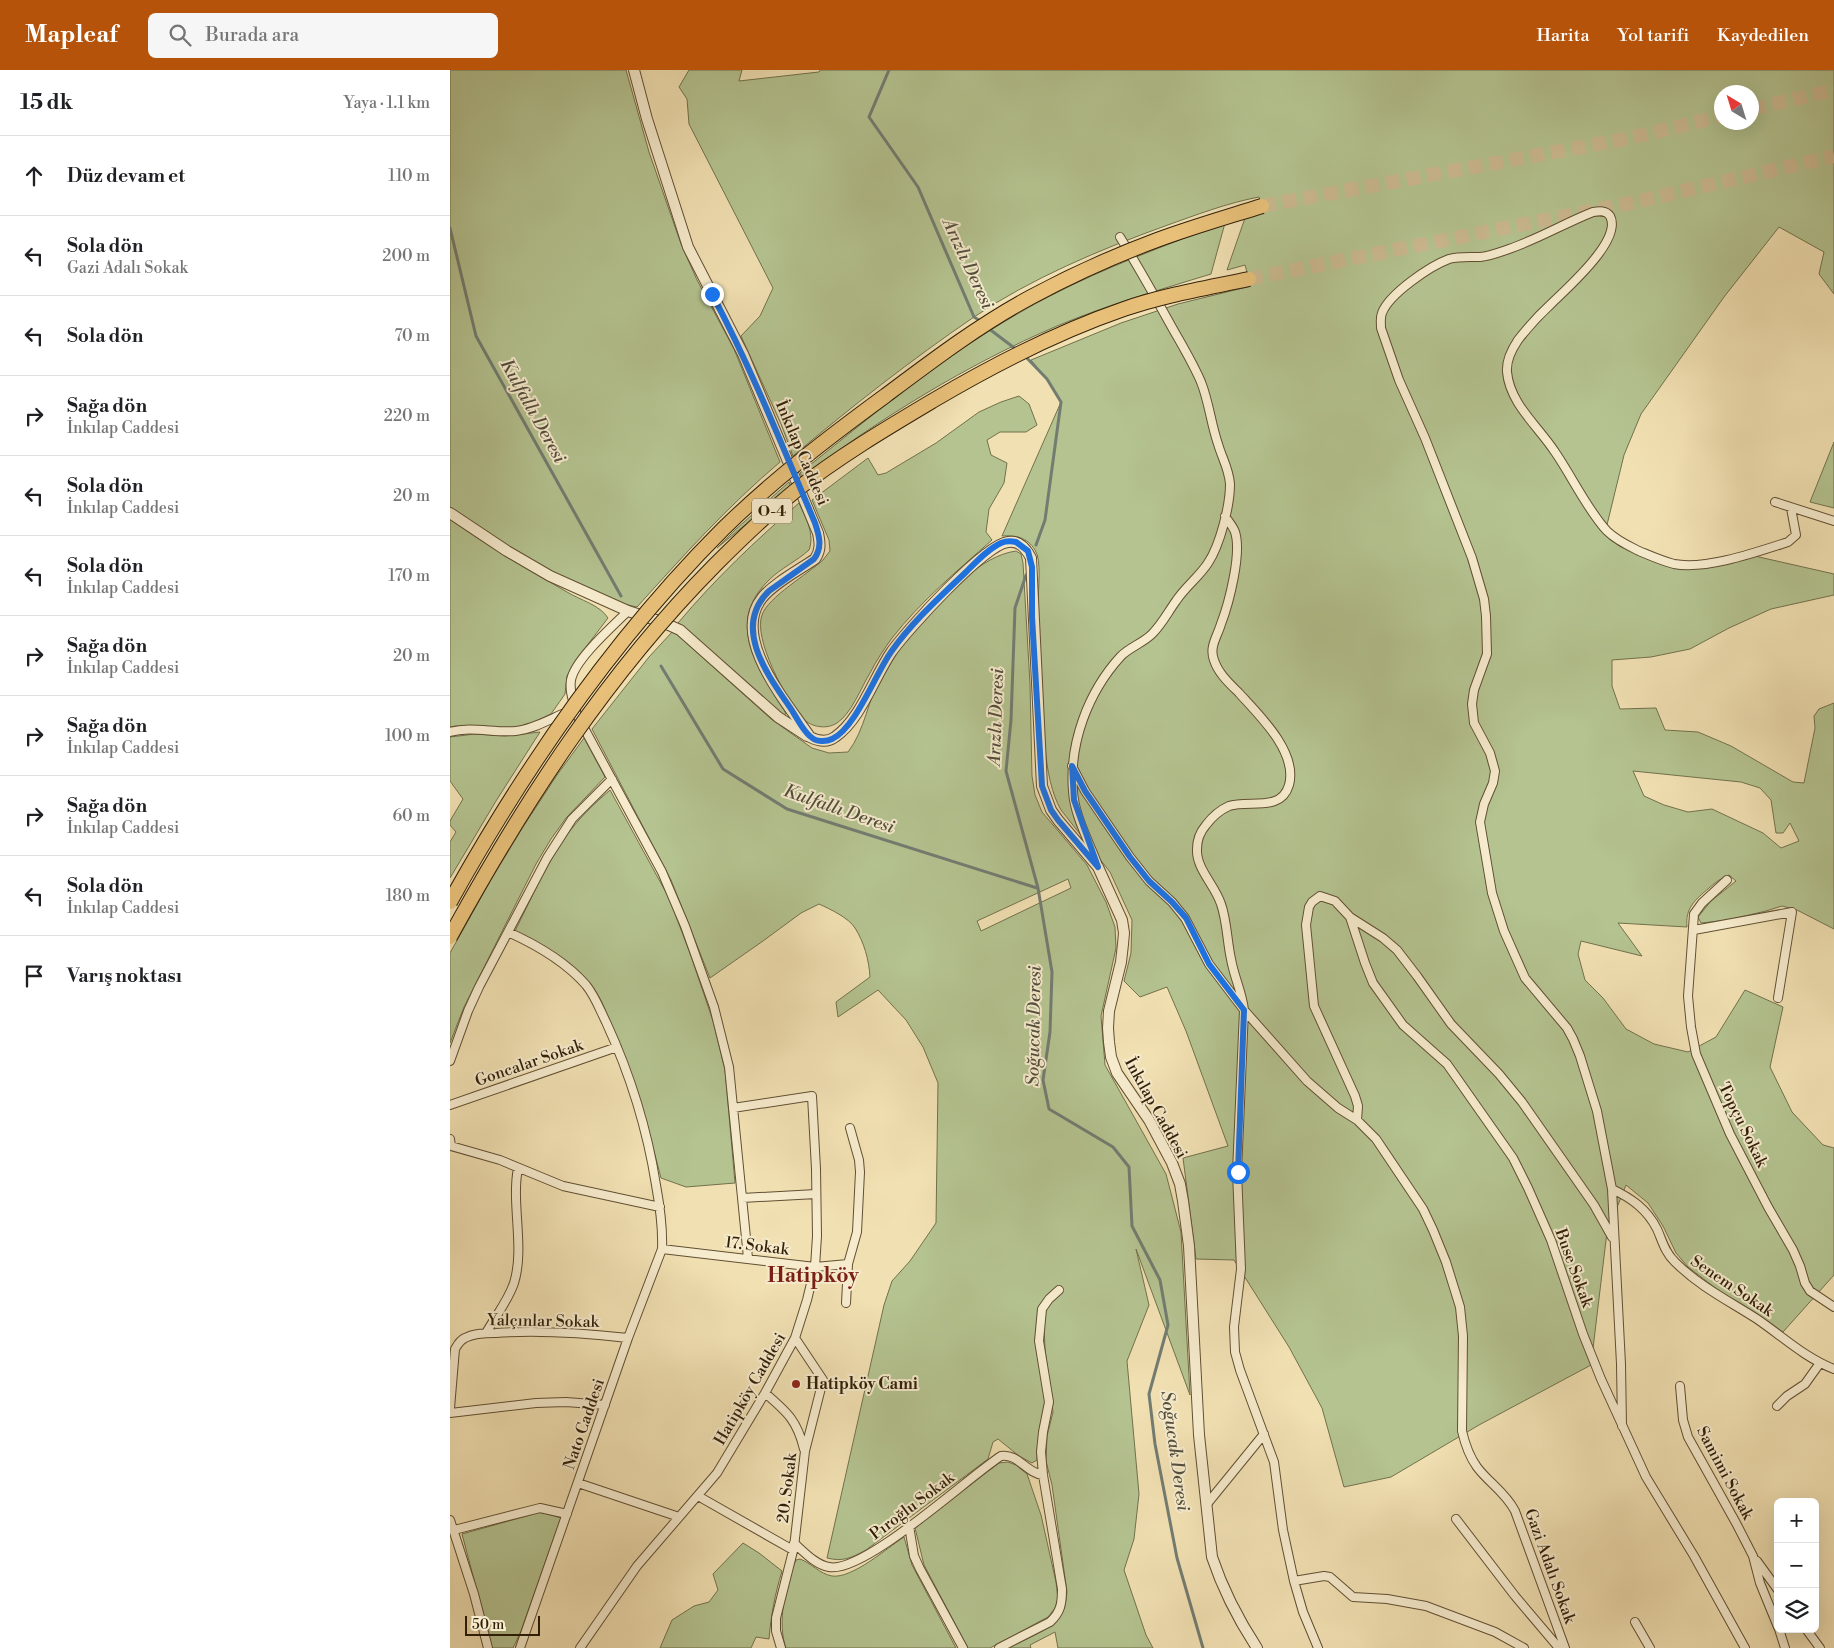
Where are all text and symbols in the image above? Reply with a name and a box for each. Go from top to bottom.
search box [148,13,498,58]
text: Mapleaf [25,20,118,50]
icon: search [166,21,194,49]
text: Burada ara [206,23,299,47]
text: Harita [1537,24,1590,47]
text: Yol tarifi [1618,24,1689,47]
text: Kaydedilen [1717,24,1809,47]
north arrow [1714,85,1759,130]
text: 15 dk [20,90,73,116]
text: Yaya · 1.1 km [344,93,430,113]
icon: ahead [20,162,48,190]
text: Düz devam et [67,164,185,188]
text: 110 m [388,166,430,186]
water label: Arızlı Deresi [936,213,999,313]
text: Sola dön [67,234,143,258]
icon: left [20,242,48,270]
text: 200 m [382,246,430,266]
text: Gazi Adalı Sokak [67,258,188,278]
route end [701,283,724,306]
icon: left [20,322,48,350]
text: Sola dön [67,324,143,348]
text: 70 m [394,326,430,346]
water label: Kulfallı Deresi [495,355,571,468]
text: Sağa dön [67,394,147,418]
street label: İnkılap Caddesi [771,397,835,509]
icon: right [20,402,48,430]
text: 220 m [384,406,430,426]
text: İnkılap Caddesi [67,418,179,438]
text: Sola dön [67,474,143,498]
icon: left [20,482,48,510]
text: 20 m [393,486,430,506]
text: İnkılap Caddesi [67,498,179,518]
road number: O-4 [752,498,792,524]
text: Sola dön [67,554,143,578]
icon: left [20,562,48,590]
text: 170 m [388,566,430,586]
text: İnkılap Caddesi [67,578,179,598]
text: Sağa dön [67,634,147,658]
icon: right [20,642,48,670]
text: 20 m [393,646,430,666]
text: İnkılap Caddesi [67,658,179,678]
water label: Arızlı Deresi [983,667,1009,768]
text: Sağa dön [67,714,147,738]
icon: right [20,722,48,750]
text: 100 m [385,726,430,746]
text: İnkılap Caddesi [67,738,179,758]
water label: Kulfallı Deresi [780,779,898,839]
text: Sağa dön [67,794,147,818]
icon: right [20,802,48,830]
text: 60 m [392,806,430,826]
text: İnkılap Caddesi [67,818,179,838]
text: Sola dön [67,874,143,898]
icon: left [20,882,48,910]
text: 180 m [386,886,430,906]
text: İnkılap Caddesi [67,898,179,918]
icon: arrive [20,962,48,990]
text: Varış noktası [67,964,182,988]
water label: Soğucak Deresi [1021,965,1047,1087]
street label: Goncalar Sokak [472,1035,587,1091]
street label: İnkılap Caddesi [1120,1053,1194,1162]
street label: Topçu Sokak [1714,1079,1773,1172]
route start [1227,1161,1250,1184]
street label: Buse Sokak [1550,1225,1598,1312]
street label: 17. Sokak [724,1232,792,1260]
street label: Senem Sokak [1687,1251,1779,1322]
district label: Hatipköy [767,1263,859,1289]
street label: Yalçınlar Sokak [486,1310,601,1332]
street label: Hatipköy Caddesi [710,1329,790,1449]
place label: Hatipköy Cami [806,1374,918,1394]
street label: Nato Caddesi [559,1376,609,1472]
marker: Hatipköy Cami [790,1378,802,1390]
water label: Soğucak Deresi [1155,1389,1195,1513]
street label: Samimi Sokak [1692,1423,1759,1524]
street label: 20. Sokak [773,1450,801,1524]
street label: Pıroğlu Sokak [866,1467,960,1544]
map controls [1774,1498,1819,1633]
button: + [1774,1498,1819,1543]
street label: Gazi Adalı Sokak [1520,1506,1581,1628]
button: − [1774,1543,1819,1588]
button: layers [1774,1588,1819,1633]
scale bar [465,1613,540,1636]
text: 50 m [472,1616,504,1634]

